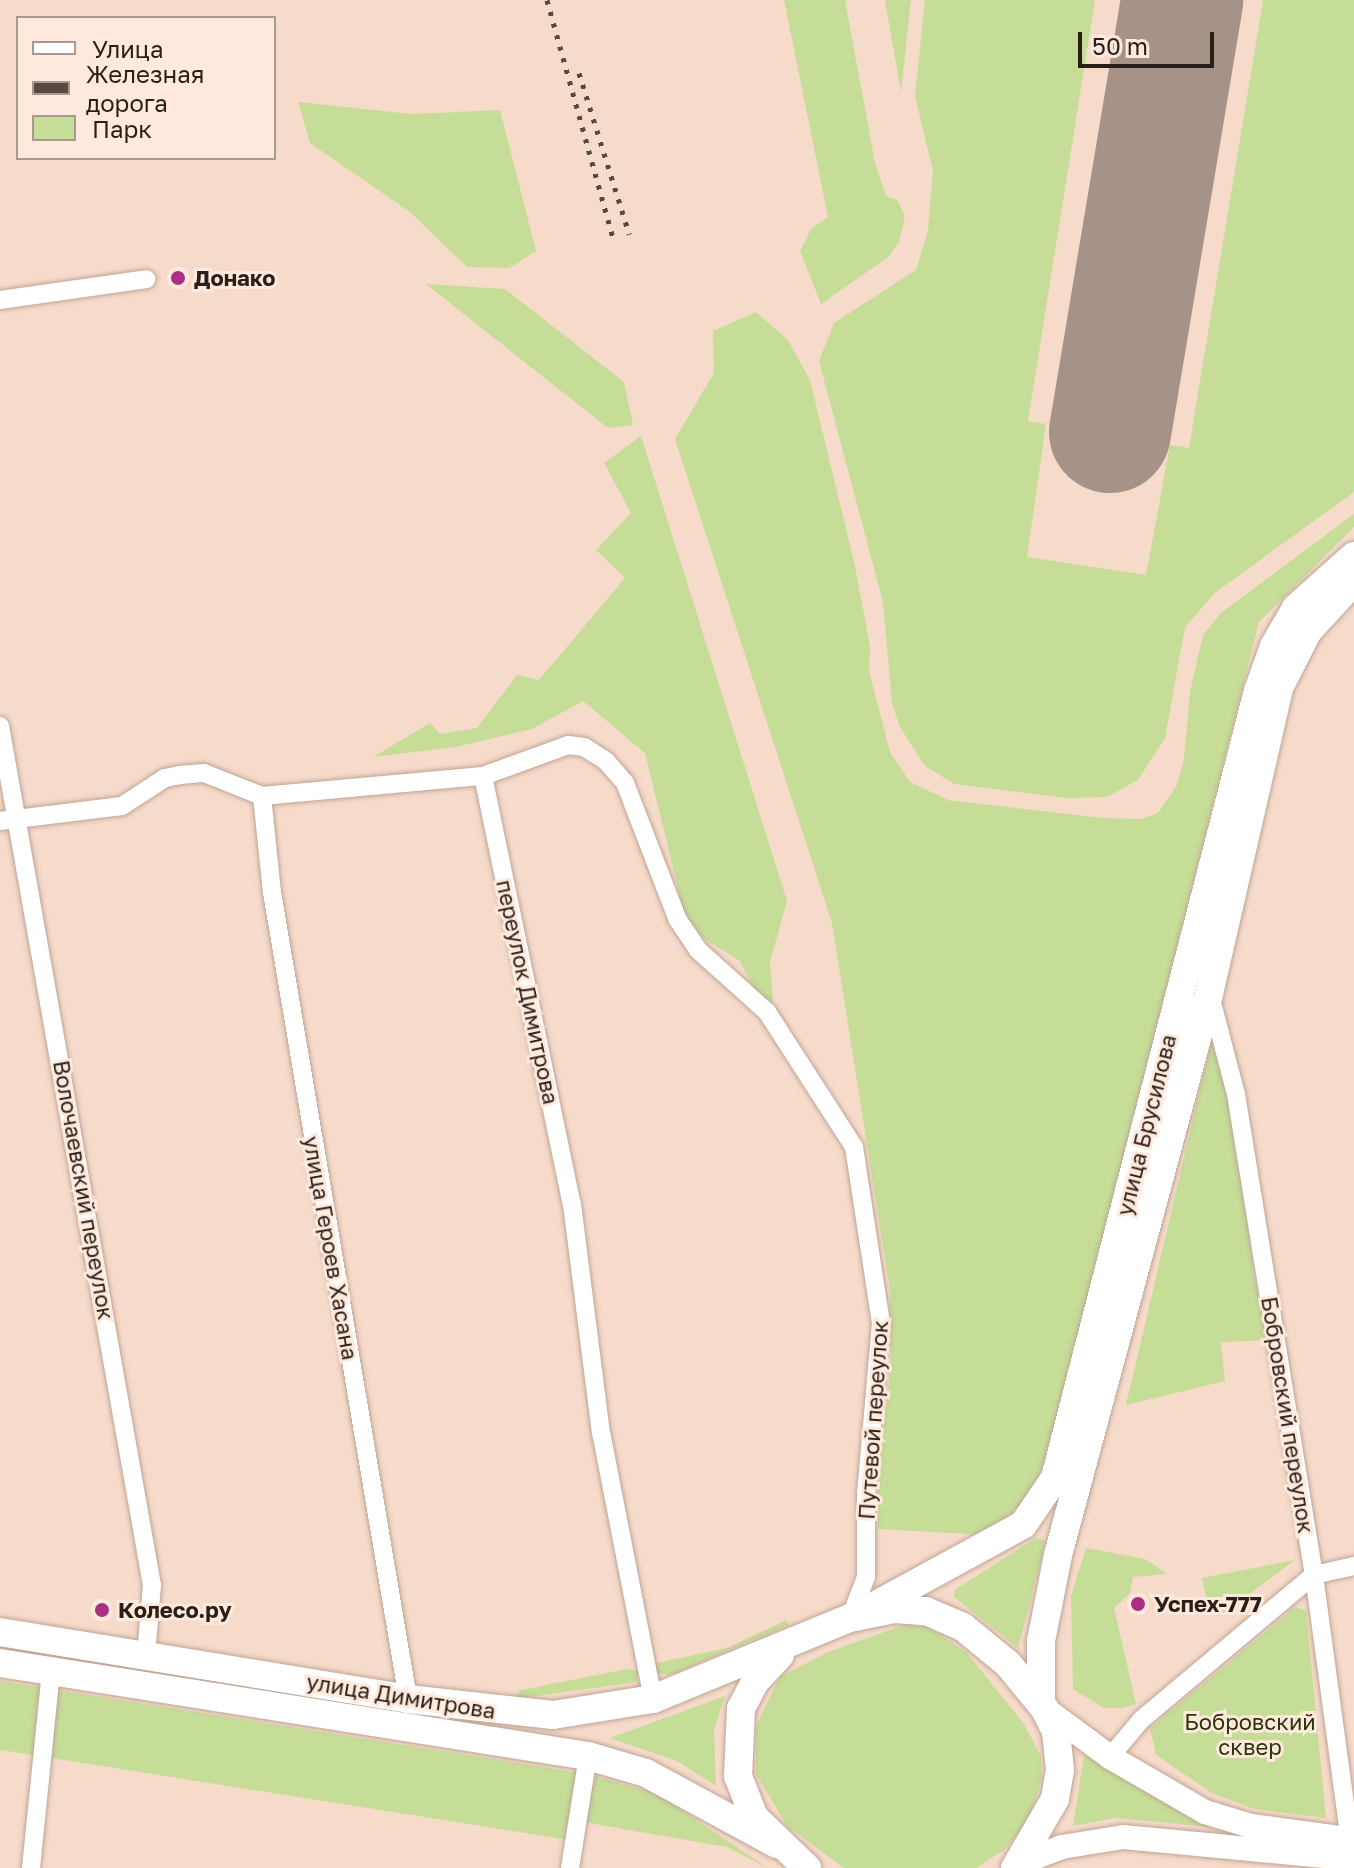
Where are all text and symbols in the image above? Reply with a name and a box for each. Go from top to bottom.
legend [16,16,276,160]
scale bar [1082,16,1218,66]
text: 50 m [1092,31,1148,60]
text: Улица [92,34,164,63]
text: Железная дорога [86,59,204,117]
text: Парк [92,114,152,143]
place label: Донако [194,265,275,291]
marker: Донако [169,269,187,287]
street label: переулок Димитрова [491,877,565,1107]
street label: улица Брусилова [1111,1032,1181,1218]
street label: Волочаевский переулок [48,1058,120,1322]
street label: улица Героев Хасана [298,1134,364,1362]
street label: Бобровский переулок [1256,1295,1320,1535]
street label: Путевой переулок [853,1320,893,1520]
place label: Успех-777 [1154,1591,1262,1617]
marker: Успех-777 [1129,1595,1147,1613]
place label: Колесо.ру [118,1597,232,1623]
marker: Колесо.ру [93,1601,111,1619]
street label: улица Димитрова [305,1668,497,1724]
park label: Бобровский сквер [1184,1708,1316,1760]

